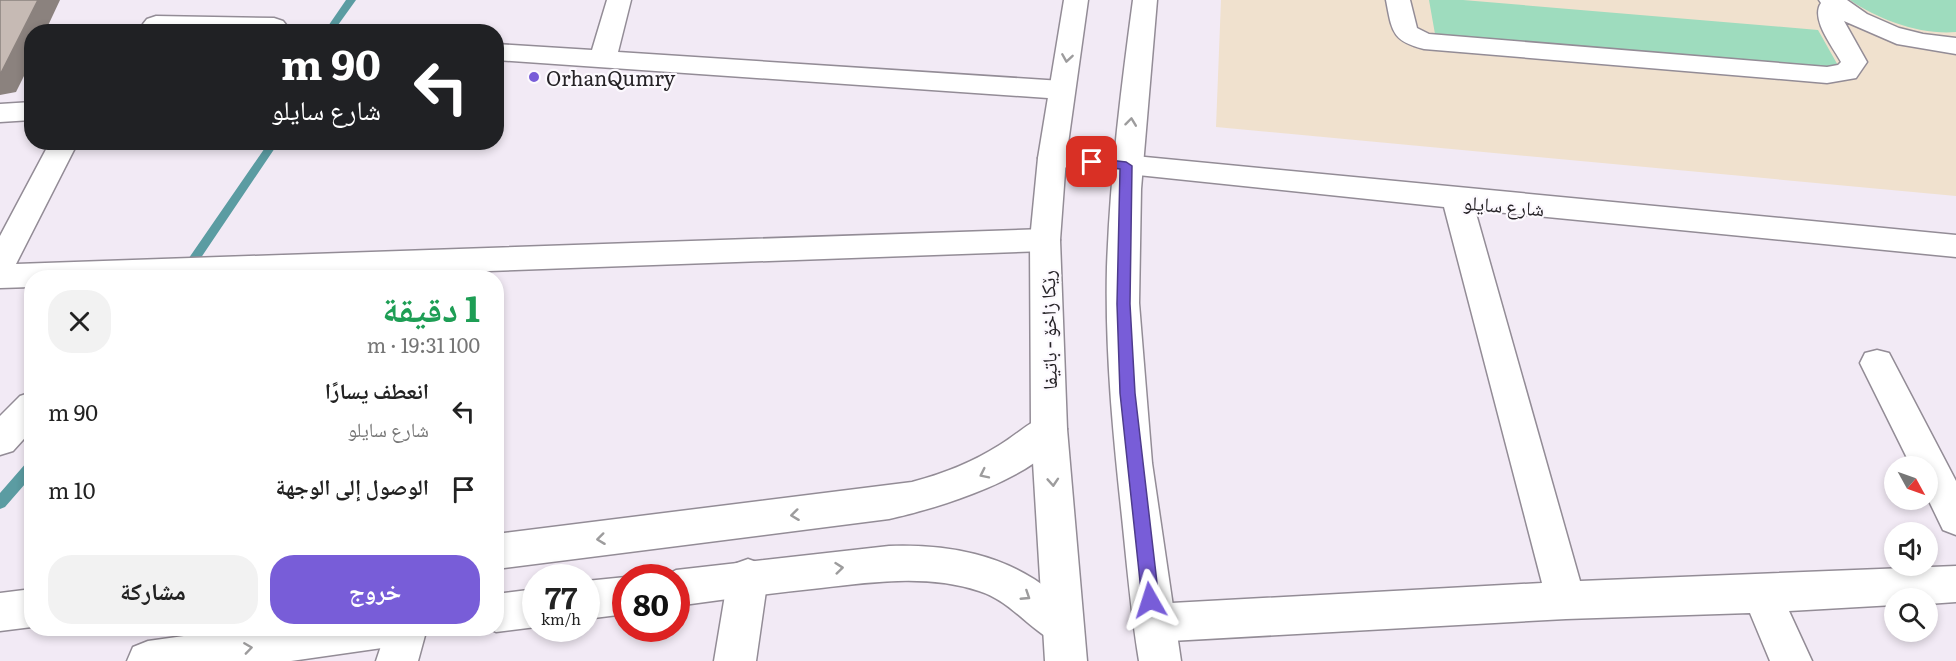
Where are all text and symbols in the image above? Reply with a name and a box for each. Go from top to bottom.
text: 90 m [281,31,381,93]
icon: left [402,48,480,126]
one-way arrow [1061,52,1074,62]
place label: OrhanQumry [546,62,676,92]
marker: OrhanQumry [527,70,541,84]
text: شارع سايلو [271,88,381,128]
one-way arrow [1124,117,1137,127]
pin [1066,136,1117,187]
icon: arrive [1075,145,1108,178]
street label: شارع سايلو [1462,186,1546,222]
street label: رێکا زاخۆ - باتیفا [1031,270,1063,390]
text: 1 دقيقة [382,280,480,333]
button: close [48,290,111,353]
text: 100 m · 19:31 [367,329,480,359]
text: انعطف يسارًا [325,373,429,406]
text: 90 m [48,395,98,428]
icon: left [447,395,480,428]
text: شارع سايلو [348,413,429,443]
north arrow [1884,456,1938,510]
map controls [1884,456,1938,642]
one-way arrow [980,466,991,478]
text: الوصول إلى الوجهة [276,469,429,502]
text: 10 m [48,473,95,506]
icon: arrive [447,473,480,506]
one-way arrow [1046,478,1059,487]
one-way arrow [790,508,799,521]
button: sound [1884,522,1938,576]
one-way arrow [597,532,606,544]
button: مشاركة [48,555,258,624]
button: خروج [270,555,480,624]
one-way arrow [834,562,843,575]
speed limit sign: 80 [612,564,690,642]
position arrow [1118,568,1182,632]
text: 77 [545,574,577,618]
button: search [1884,588,1938,642]
one-way arrow [1020,589,1030,601]
text: km/h [541,607,581,630]
one-way arrow [243,642,253,654]

